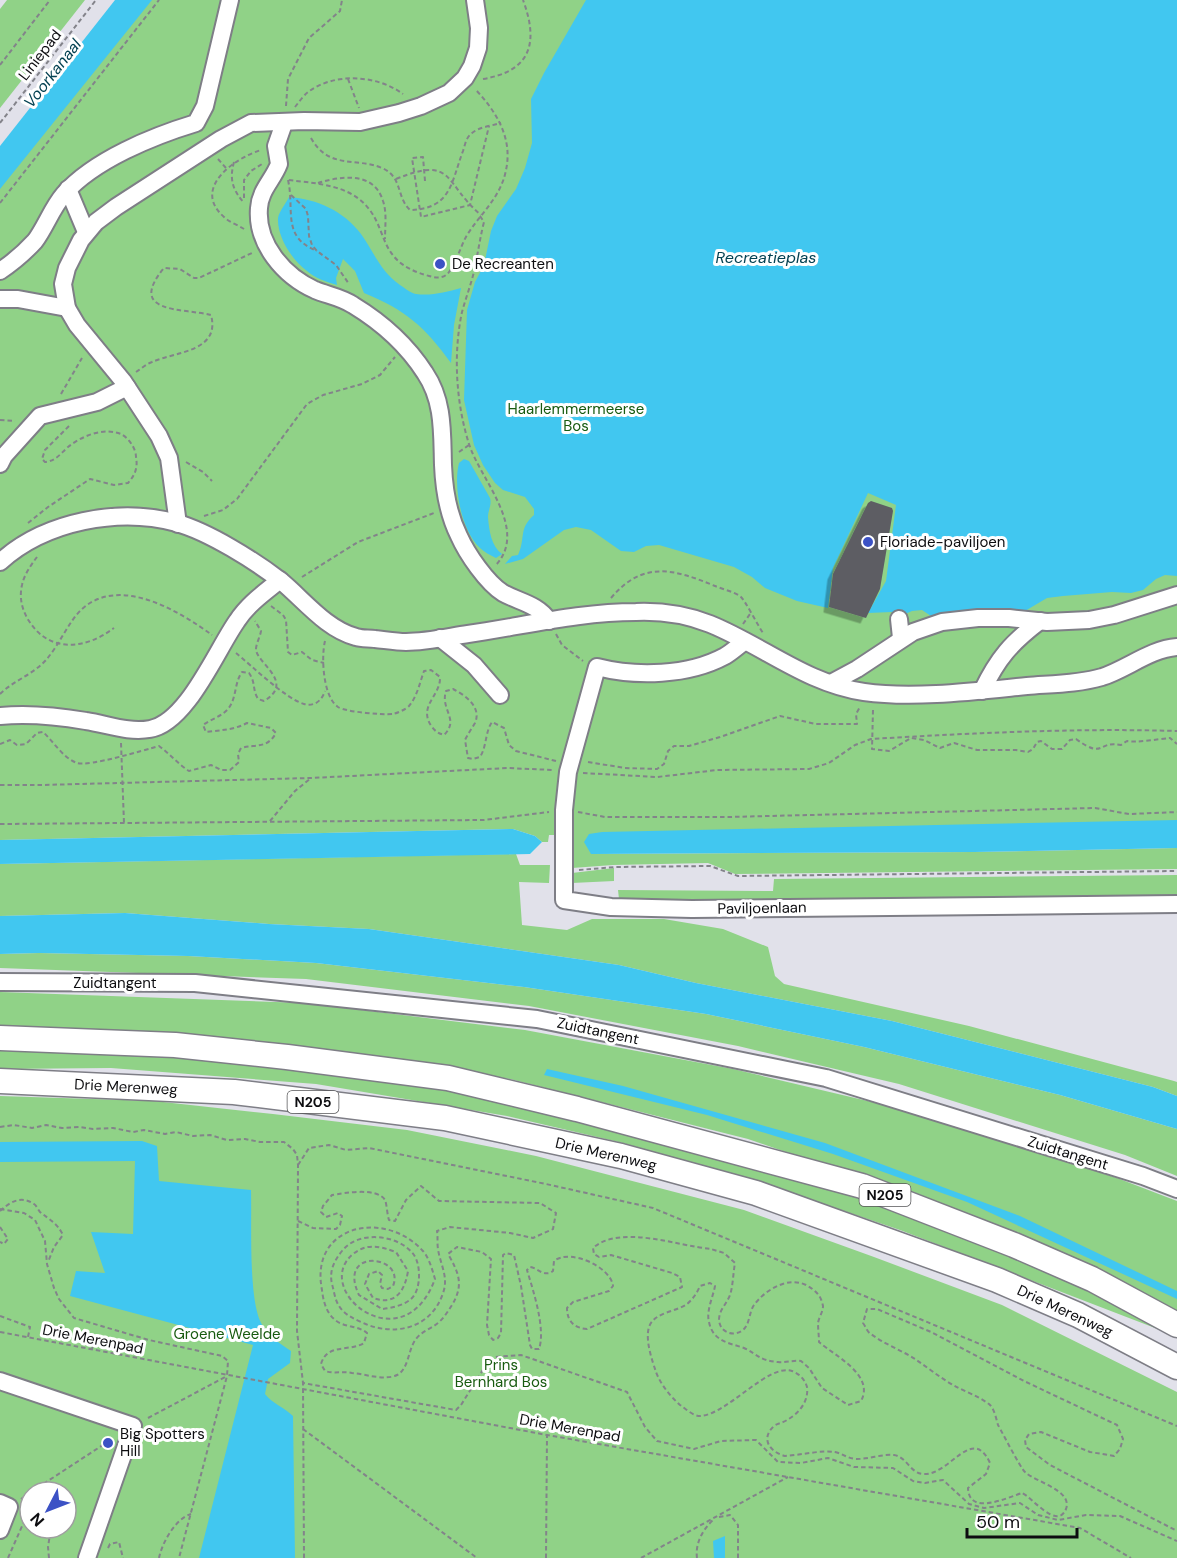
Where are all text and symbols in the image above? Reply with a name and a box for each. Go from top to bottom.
street label: Liniepad [14,26,66,84]
water label: Voorkanaal [19,34,86,112]
water label: Recreatieplas [716,247,816,268]
place label: De Recreanten [452,254,554,274]
marker: De Recreanten [433,257,447,271]
park label: Haarlemmermeerse Bos [508,399,644,436]
place label: Floriade-paviljoen [880,532,1005,552]
marker: Floriade-paviljoen [861,535,875,549]
street label: Paviljoenlaan [717,897,807,919]
street label: Zuidtangent [73,973,157,993]
street label: Zuidtangent [555,1013,641,1049]
street label: Drie Merenweg [74,1074,178,1100]
road number: N205 [288,1091,338,1113]
street label: Zuidtangent [1025,1131,1111,1175]
street label: Drie Merenweg [553,1133,659,1175]
road number: N205 [860,1184,910,1206]
street label: Drie Merenweg [1014,1280,1116,1342]
street label: Drie Merenpad [41,1319,145,1359]
park label: Groene Weelde [173,1324,281,1344]
park label: Prins Bernhard Bos [455,1355,547,1392]
street label: Drie Merenpad [518,1409,622,1447]
place label: Big Spotters Hill [120,1424,205,1461]
marker: Big Spotters Hill [101,1436,115,1450]
north arrow [18,1480,78,1540]
scale bar [967,1501,1076,1539]
text: N [26,1508,49,1531]
text: 50 m [976,1510,1020,1534]

